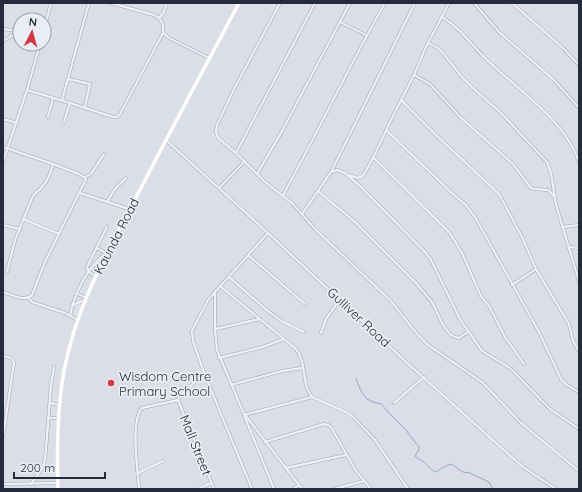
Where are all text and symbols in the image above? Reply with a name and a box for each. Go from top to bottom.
north arrow [12,12,52,52]
text: N [28,15,38,29]
street label: Kaunda Road [90,195,142,277]
street label: Gulliver Road [324,284,394,350]
place label: Wisdom Centre Primary School [119,368,211,399]
marker: Wisdom Centre Primary School [106,378,116,388]
street label: Mall Street [177,412,215,478]
scale bar [14,454,105,480]
text: 200 m [20,460,55,475]

